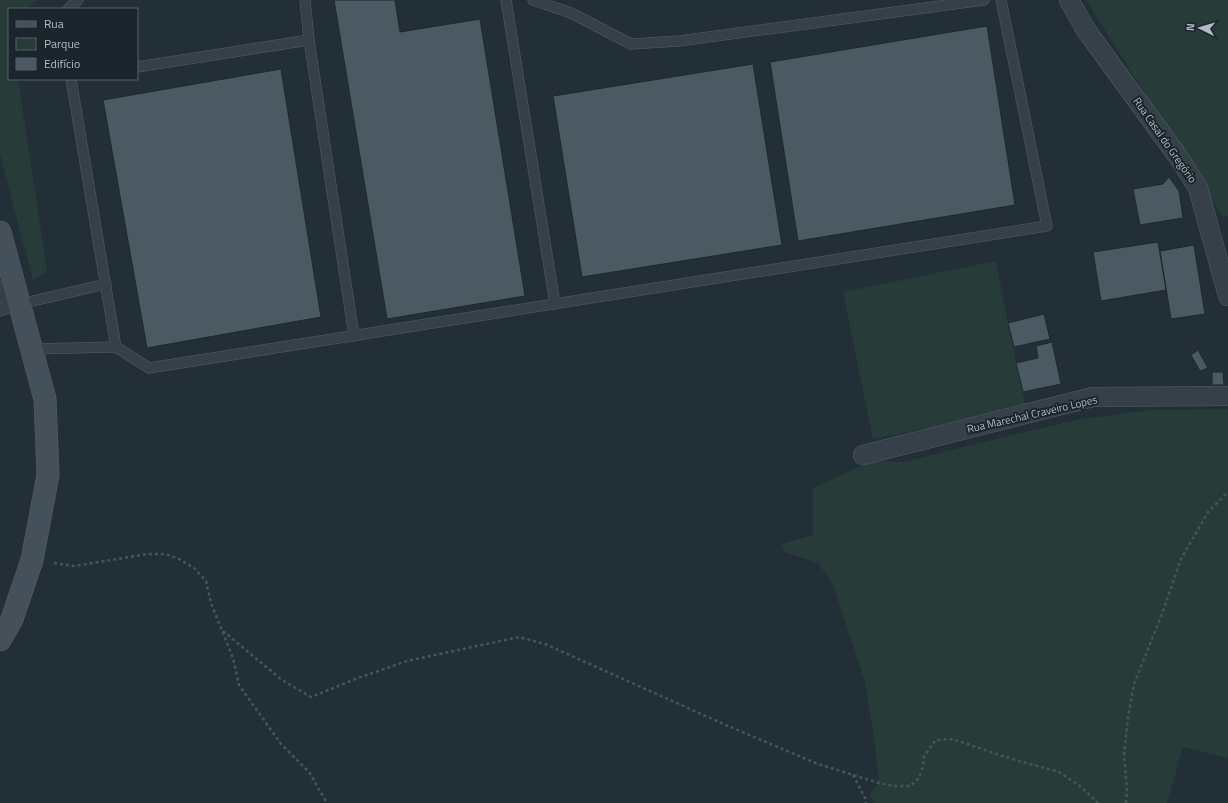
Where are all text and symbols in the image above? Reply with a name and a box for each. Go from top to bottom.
legend [8,8,138,80]
north arrow [1180,8,1220,48]
text: Rua [44,14,64,33]
text: N [1182,23,1198,32]
text: Parque [44,34,80,53]
text: Edifício [44,54,80,73]
street label: Rua Casal do Gregório [1129,94,1201,186]
street label: Rua Marechal Craveiro Lopes [965,391,1099,437]

